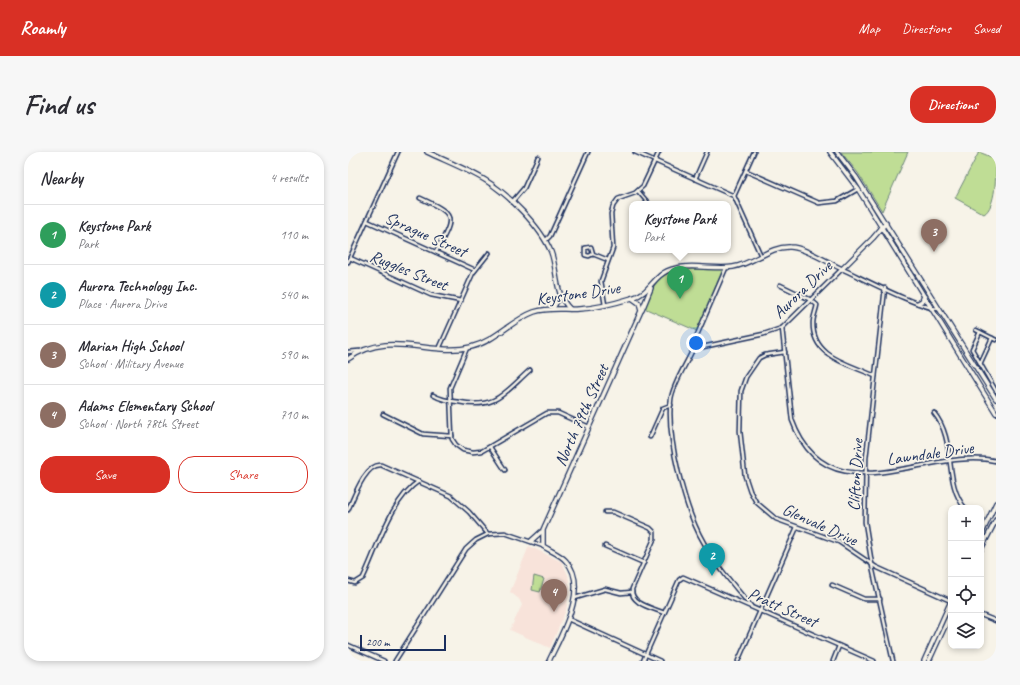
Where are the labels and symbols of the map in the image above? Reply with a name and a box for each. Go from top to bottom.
street label: Sprague Street [382,207,472,263]
pin: 3 [921,219,947,252]
street label: Ruggles Street [367,245,453,296]
street label: Aurora Drive [768,255,837,323]
pin: 1 [667,266,693,299]
street label: Keystone Drive [535,277,623,310]
your location [686,333,706,353]
street label: North 79th Street [550,359,614,469]
street label: Clifton Drive [843,437,868,512]
street label: Lawndale Drive [885,437,976,470]
street label: Glenvale Drive [779,499,862,551]
pin: 2 [699,543,725,576]
pin: 4 [541,579,567,612]
street label: Pratt Street [745,583,823,633]
scale bar [360,633,446,652]

